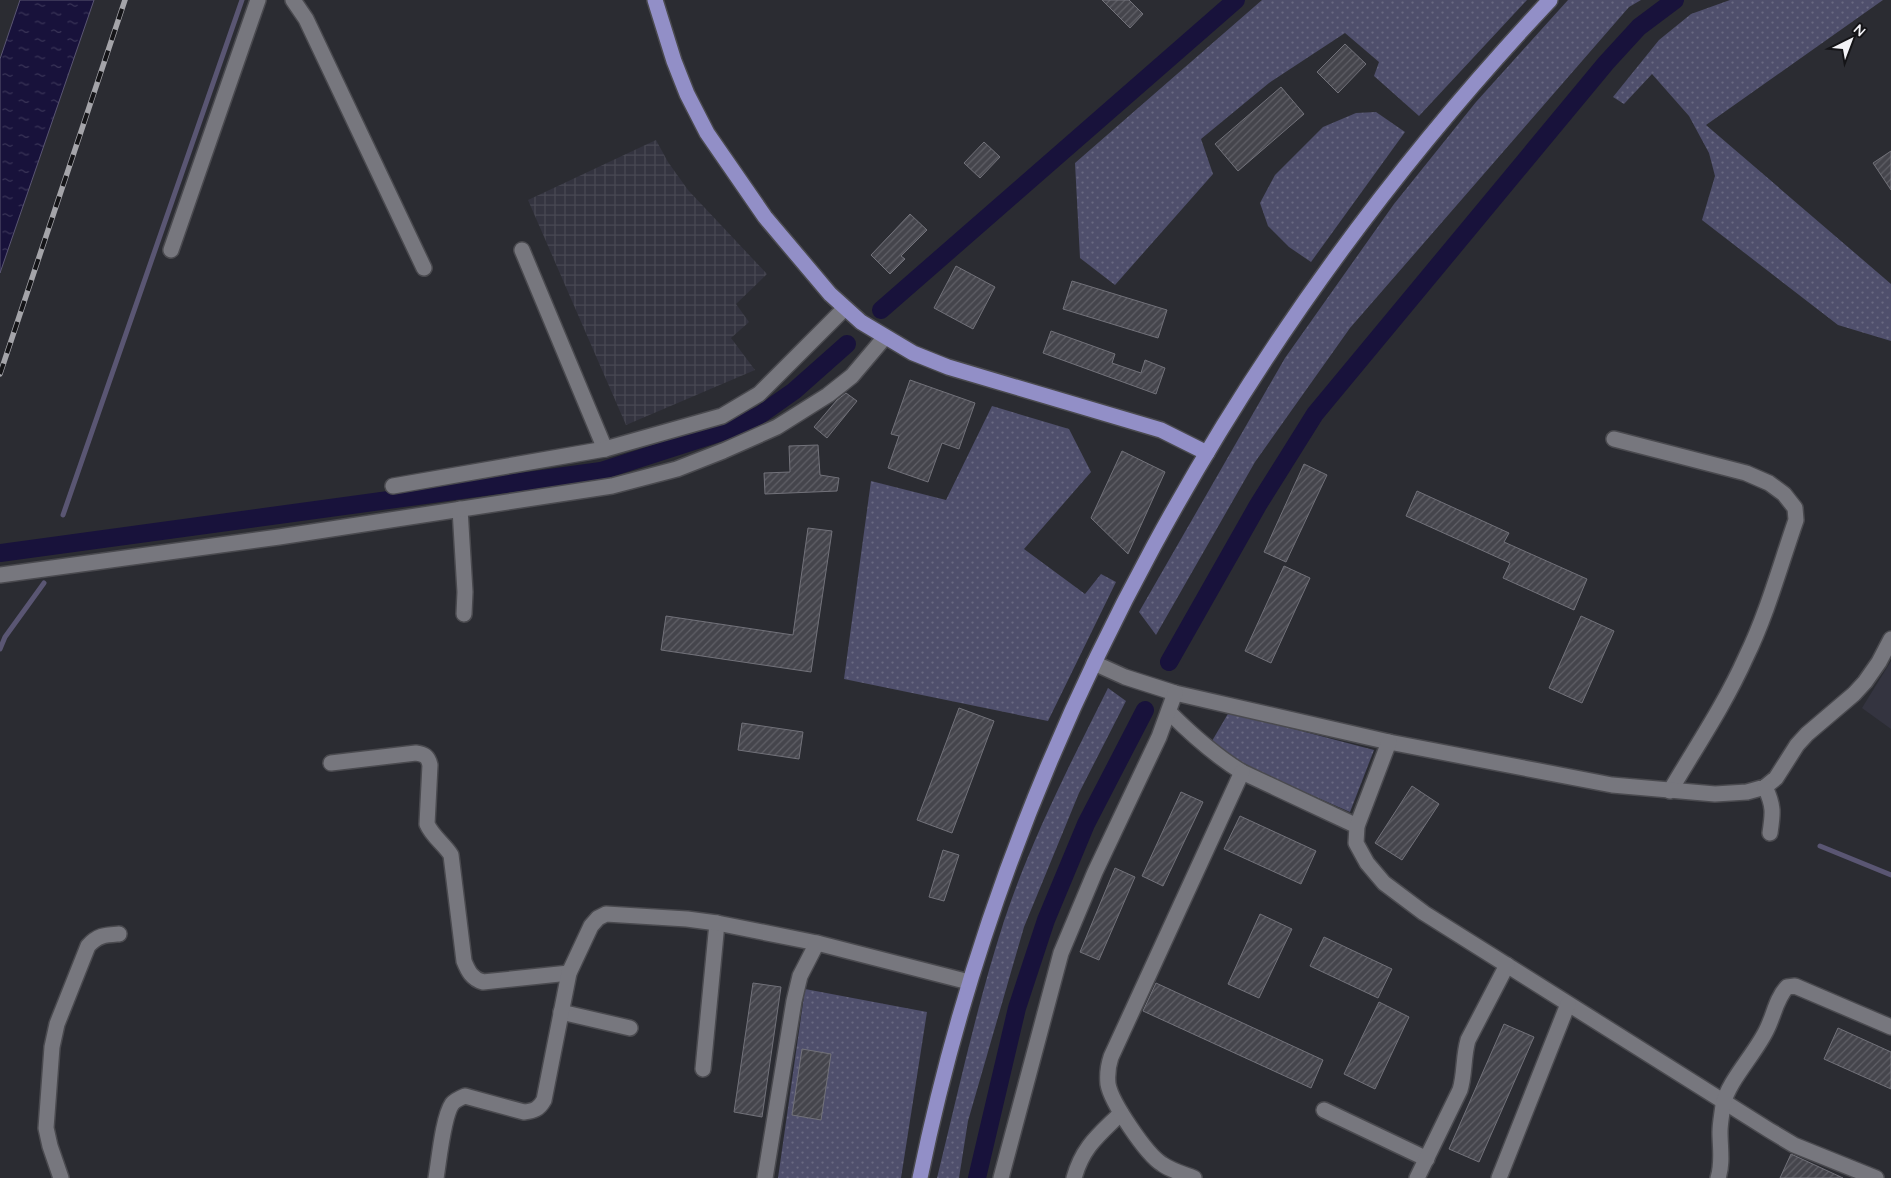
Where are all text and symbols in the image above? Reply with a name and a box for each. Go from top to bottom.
north arrow [1826,15,1876,65]
text: N [1850,20,1870,40]

